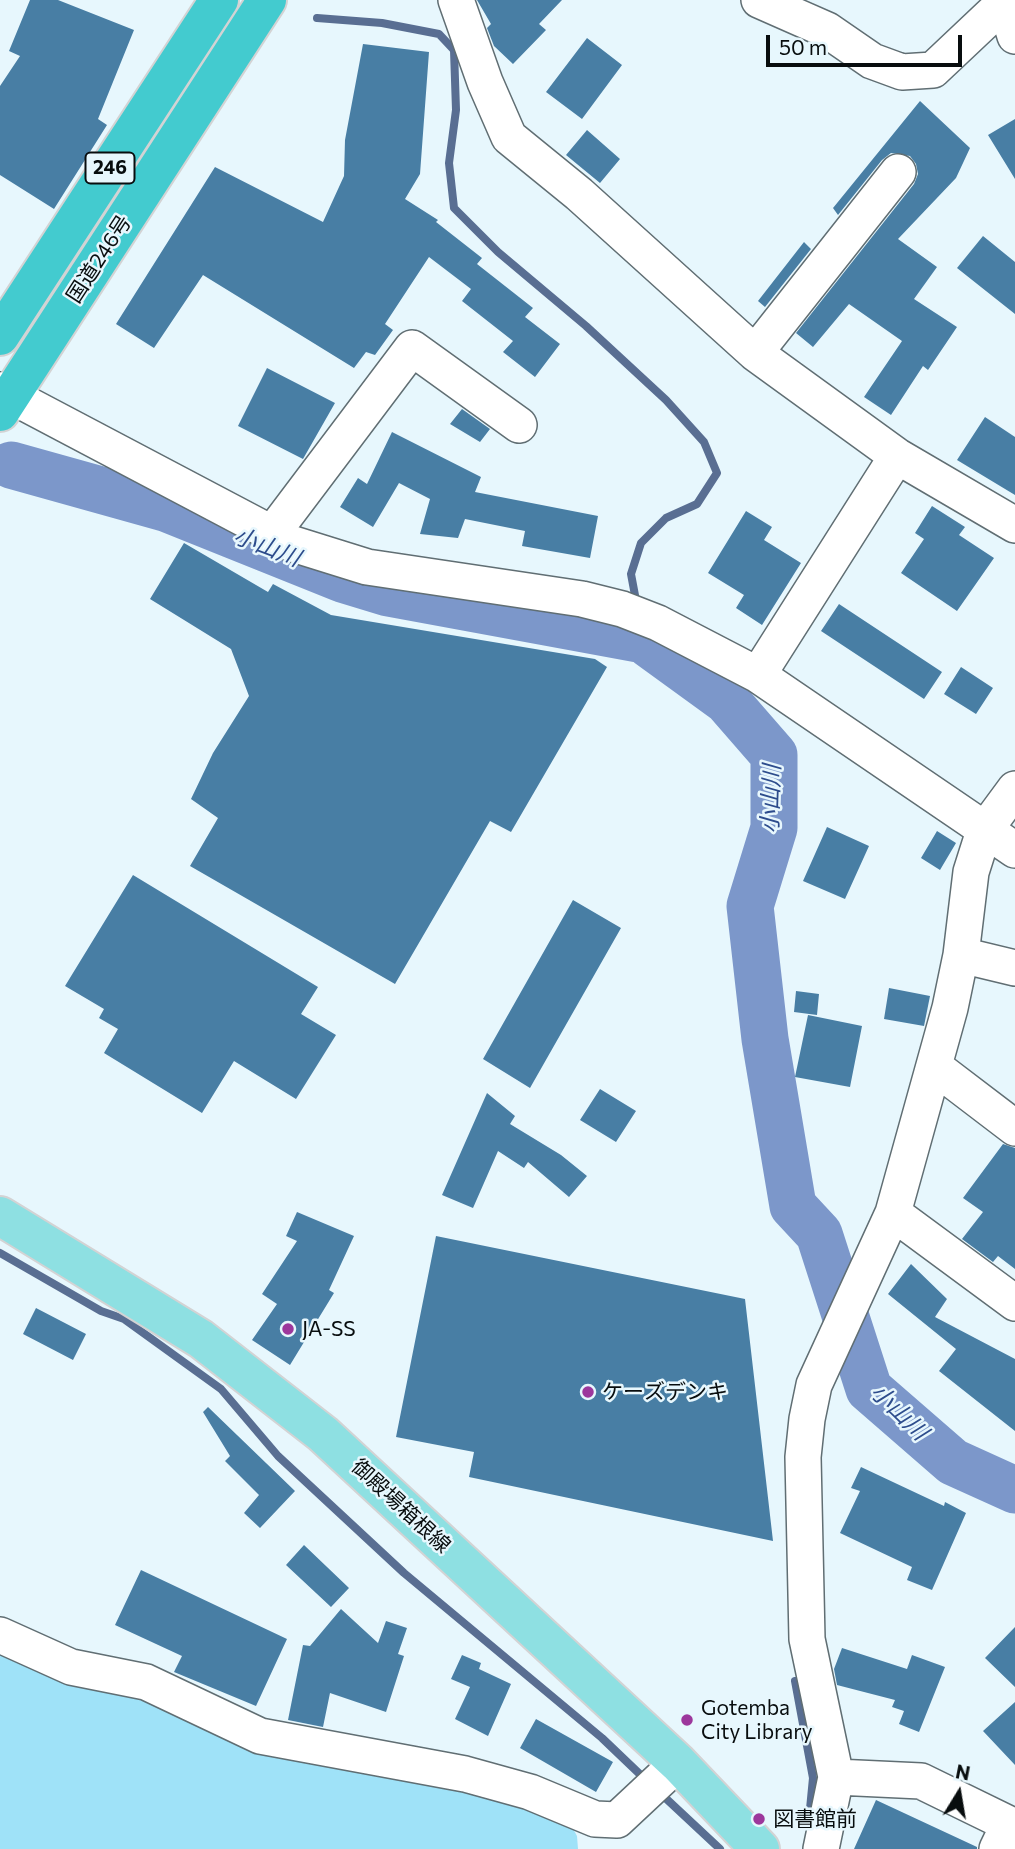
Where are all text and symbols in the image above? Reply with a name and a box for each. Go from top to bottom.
scale bar [770,21,966,65]
text: 50 m [779,34,827,59]
road number: 246 [86,152,134,184]
street label: 国道246号 [61,210,137,308]
water label: 小山川 [230,522,304,572]
water label: 小山川 [756,764,786,834]
place label: JA-SS [302,1316,356,1342]
marker: JA-SS [280,1321,296,1337]
water label: 小山川 [865,1378,933,1446]
place label: ケーズデンキ [602,1379,728,1405]
marker: ケーズデンキ [580,1384,596,1400]
street label: 御殿場箱根線 [346,1454,456,1558]
place label: Gotemba City Library [701,1695,813,1745]
marker: Gotemba City Library [679,1712,695,1728]
north arrow [924,1758,994,1828]
text: N [954,1759,972,1785]
place label: 図書館前 [773,1806,857,1832]
marker: 図書館前 [751,1811,767,1827]

